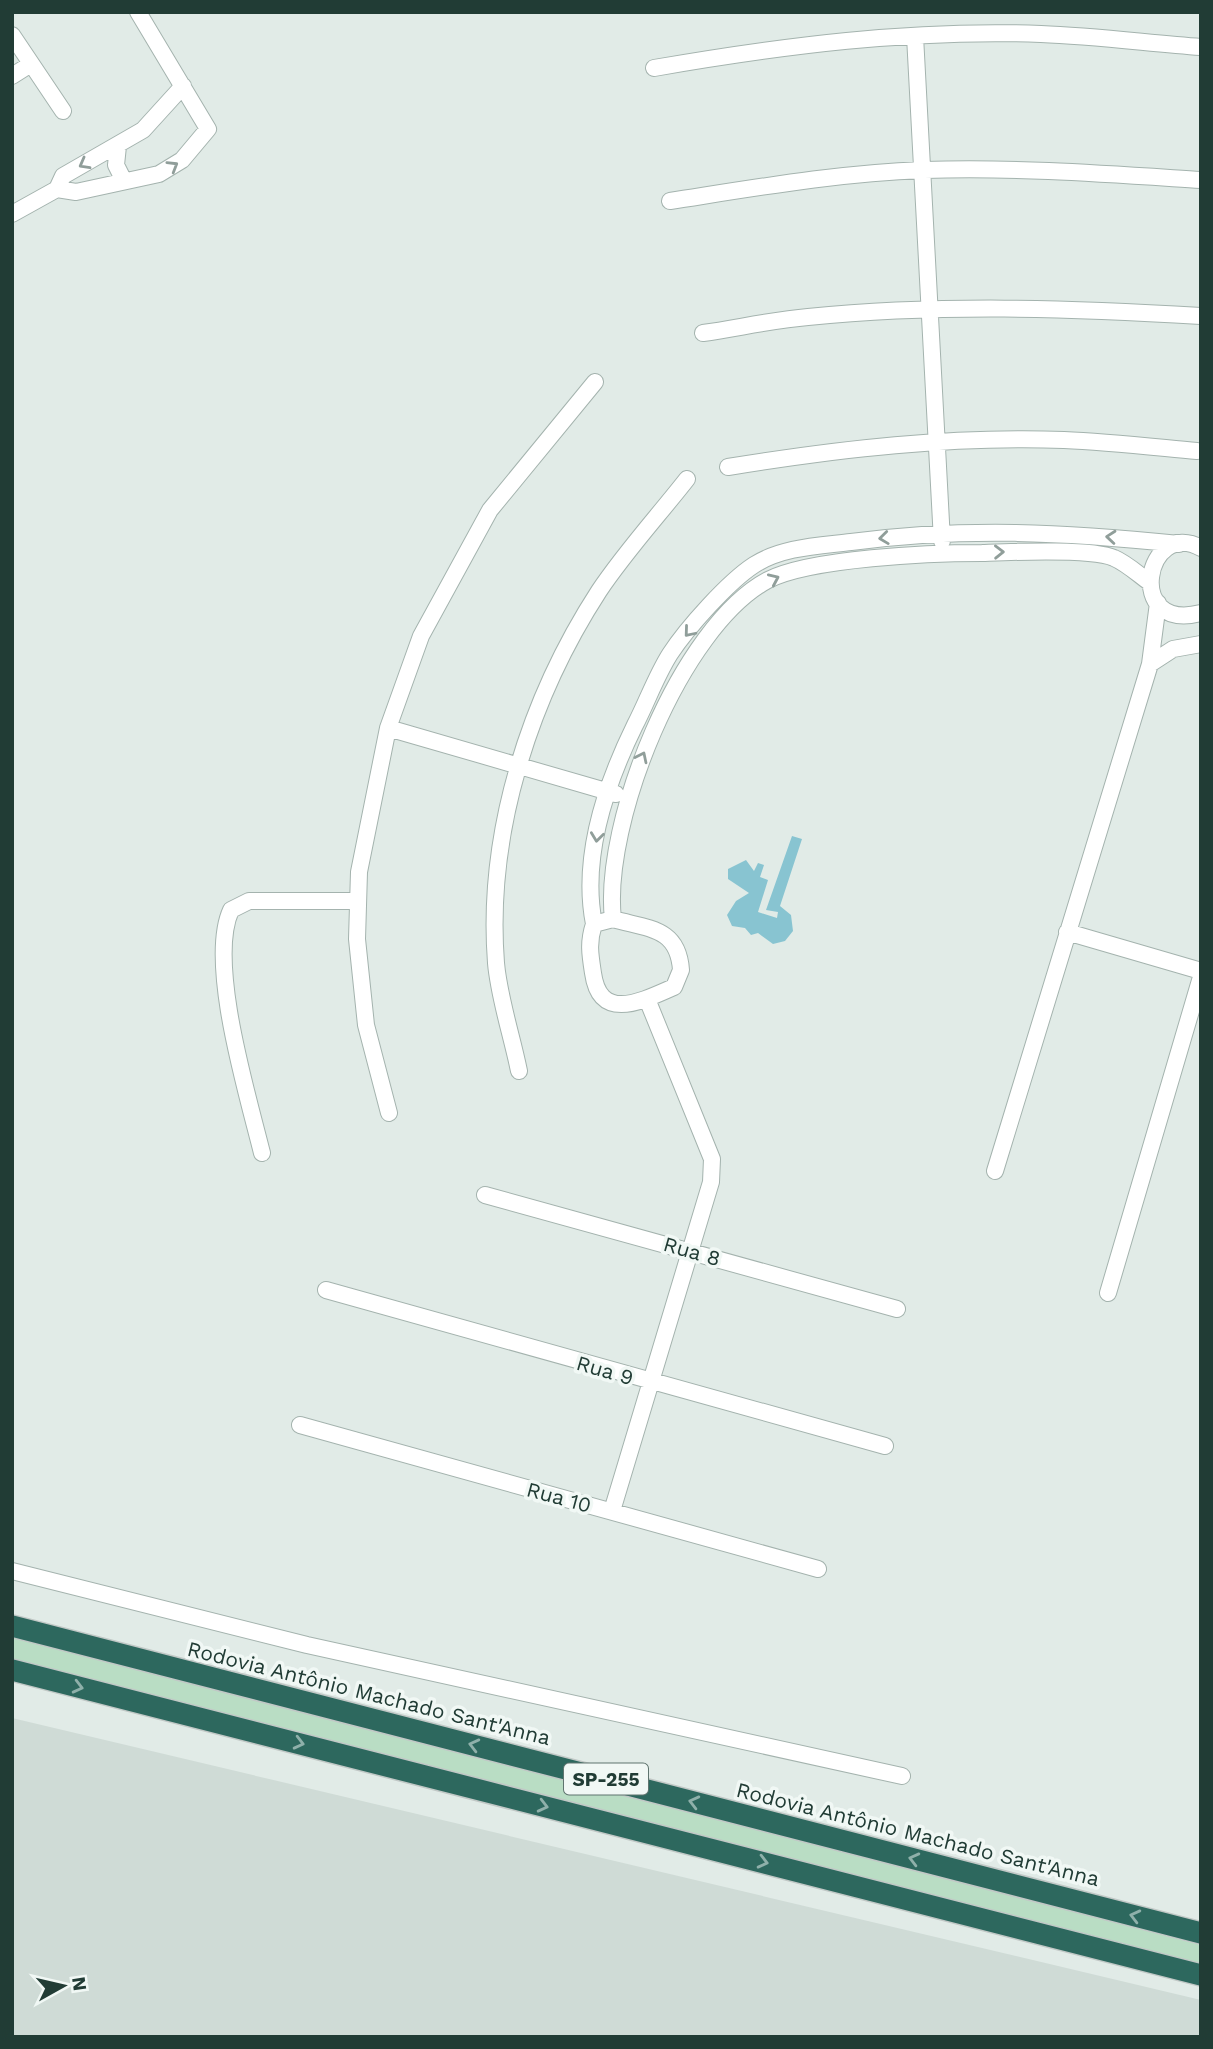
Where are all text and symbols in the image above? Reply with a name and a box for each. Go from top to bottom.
one-way arrow [79,156,91,170]
one-way arrow [165,161,178,174]
one-way arrow [878,530,890,545]
one-way arrow [1105,530,1116,545]
one-way arrow [994,545,1005,560]
one-way arrow [767,573,779,587]
one-way arrow [685,623,697,636]
one-way arrow [633,752,647,764]
one-way arrow [590,832,605,843]
street label: Rua 8 [661,1231,723,1271]
street label: Rua 9 [574,1350,636,1390]
street label: Rua 10 [524,1476,594,1518]
street label: Rodovia Antônio Machado Sant'Anna [185,1636,553,1750]
one-way arrow [72,1678,84,1693]
one-way arrow [293,1735,305,1749]
one-way arrow [468,1739,480,1753]
road number: SP-255 [564,1764,648,1794]
street label: Rodovia Antônio Machado Sant'Anna [734,1777,1102,1891]
one-way arrow [688,1796,700,1810]
one-way arrow [537,1798,549,1812]
one-way arrow [908,1853,920,1867]
one-way arrow [757,1854,769,1868]
one-way arrow [1129,1910,1141,1924]
north arrow [28,1951,98,2021]
text: N [67,1975,92,1992]

